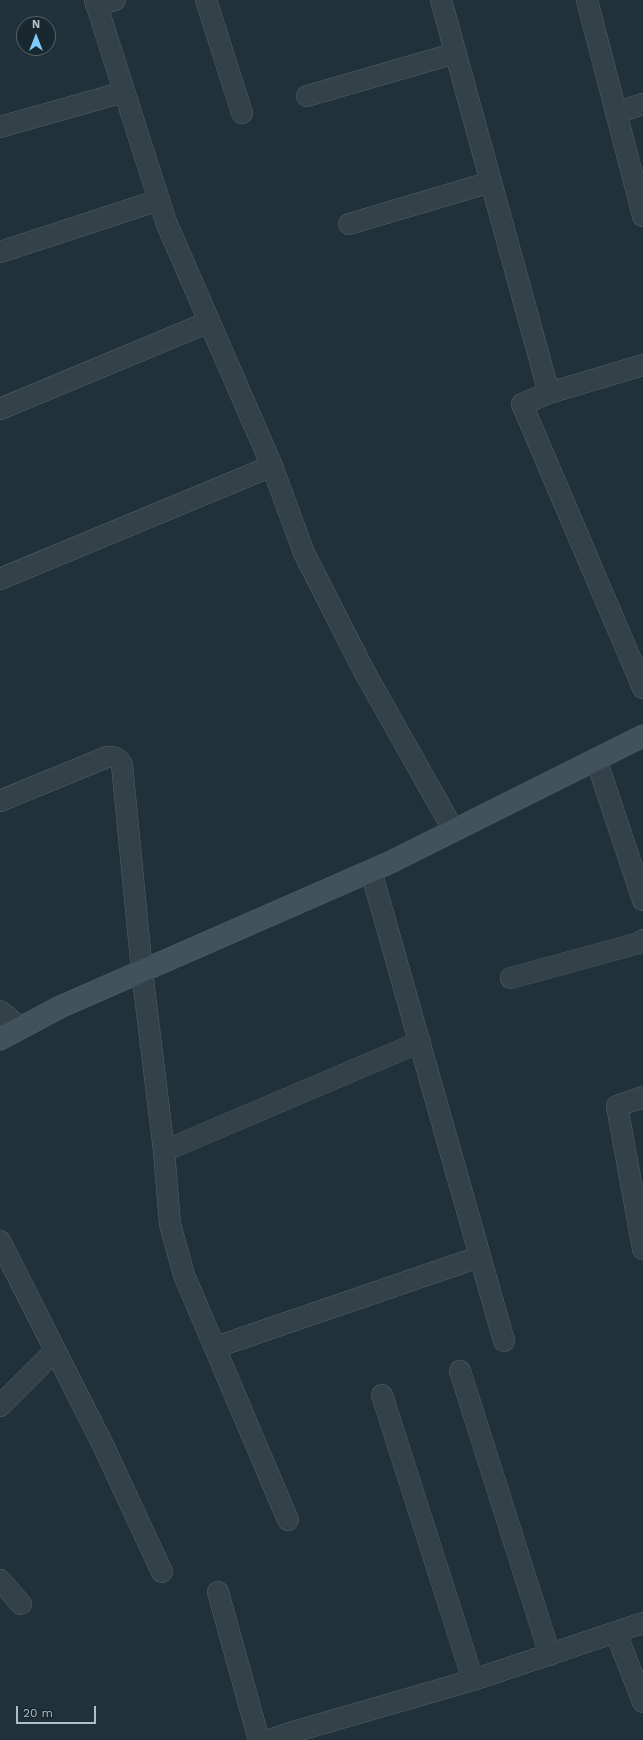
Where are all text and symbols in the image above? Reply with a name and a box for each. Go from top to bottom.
north arrow [16,16,56,56]
text: N [32,18,40,31]
scale bar [18,1698,98,1724]
text: 20 m [23,1706,53,1720]

